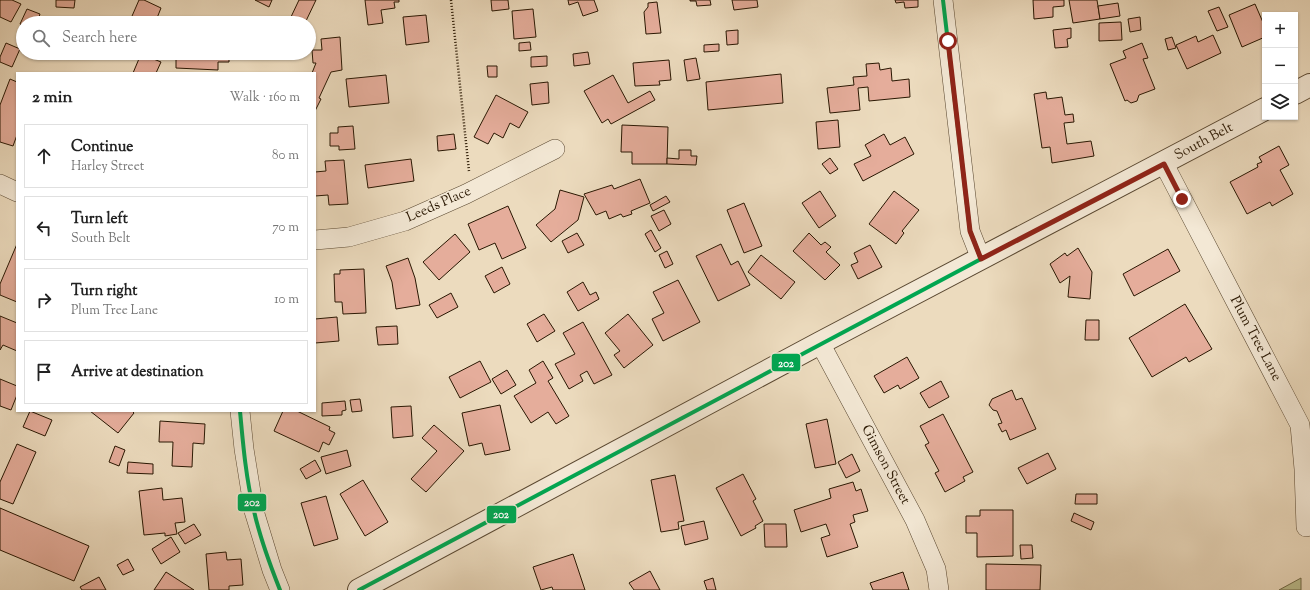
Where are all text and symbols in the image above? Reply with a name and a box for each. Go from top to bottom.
map controls [1262,12,1298,120]
button: + [1262,12,1298,48]
search box [16,16,316,60]
icon: search [30,27,52,49]
text: Search here [62,28,137,49]
route start [939,32,957,50]
button: − [1262,48,1298,84]
button: layers [1262,84,1298,120]
text: 2 min [32,86,73,110]
text: Walk · 160 m [229,89,300,107]
street label: South Belt [1171,118,1237,166]
text: Continue [71,137,133,158]
icon: ahead [33,145,55,167]
text: 80 m [272,147,299,165]
text: Harley Street [71,158,144,176]
street label: Leeds Place [404,182,474,228]
route end [1173,190,1191,208]
text: Turn left [71,209,128,230]
icon: left [33,217,55,239]
text: 70 m [272,219,299,237]
text: South Belt [71,230,130,248]
text: Turn right [71,281,137,302]
icon: right [33,289,55,311]
text: 10 m [274,291,299,309]
street label: Plum Tree Lane [1224,293,1286,385]
text: Plum Tree Lane [71,302,158,320]
line badge: 202 [771,353,801,372]
text: 202 [778,356,795,372]
icon: arrive [33,361,55,383]
text: Arrive at destination [71,362,204,383]
street label: Gimson Street [856,422,914,509]
line badge: 202 [237,493,267,512]
text: 202 [244,495,261,511]
line badge: 202 [486,505,517,524]
text: 202 [493,507,510,523]

